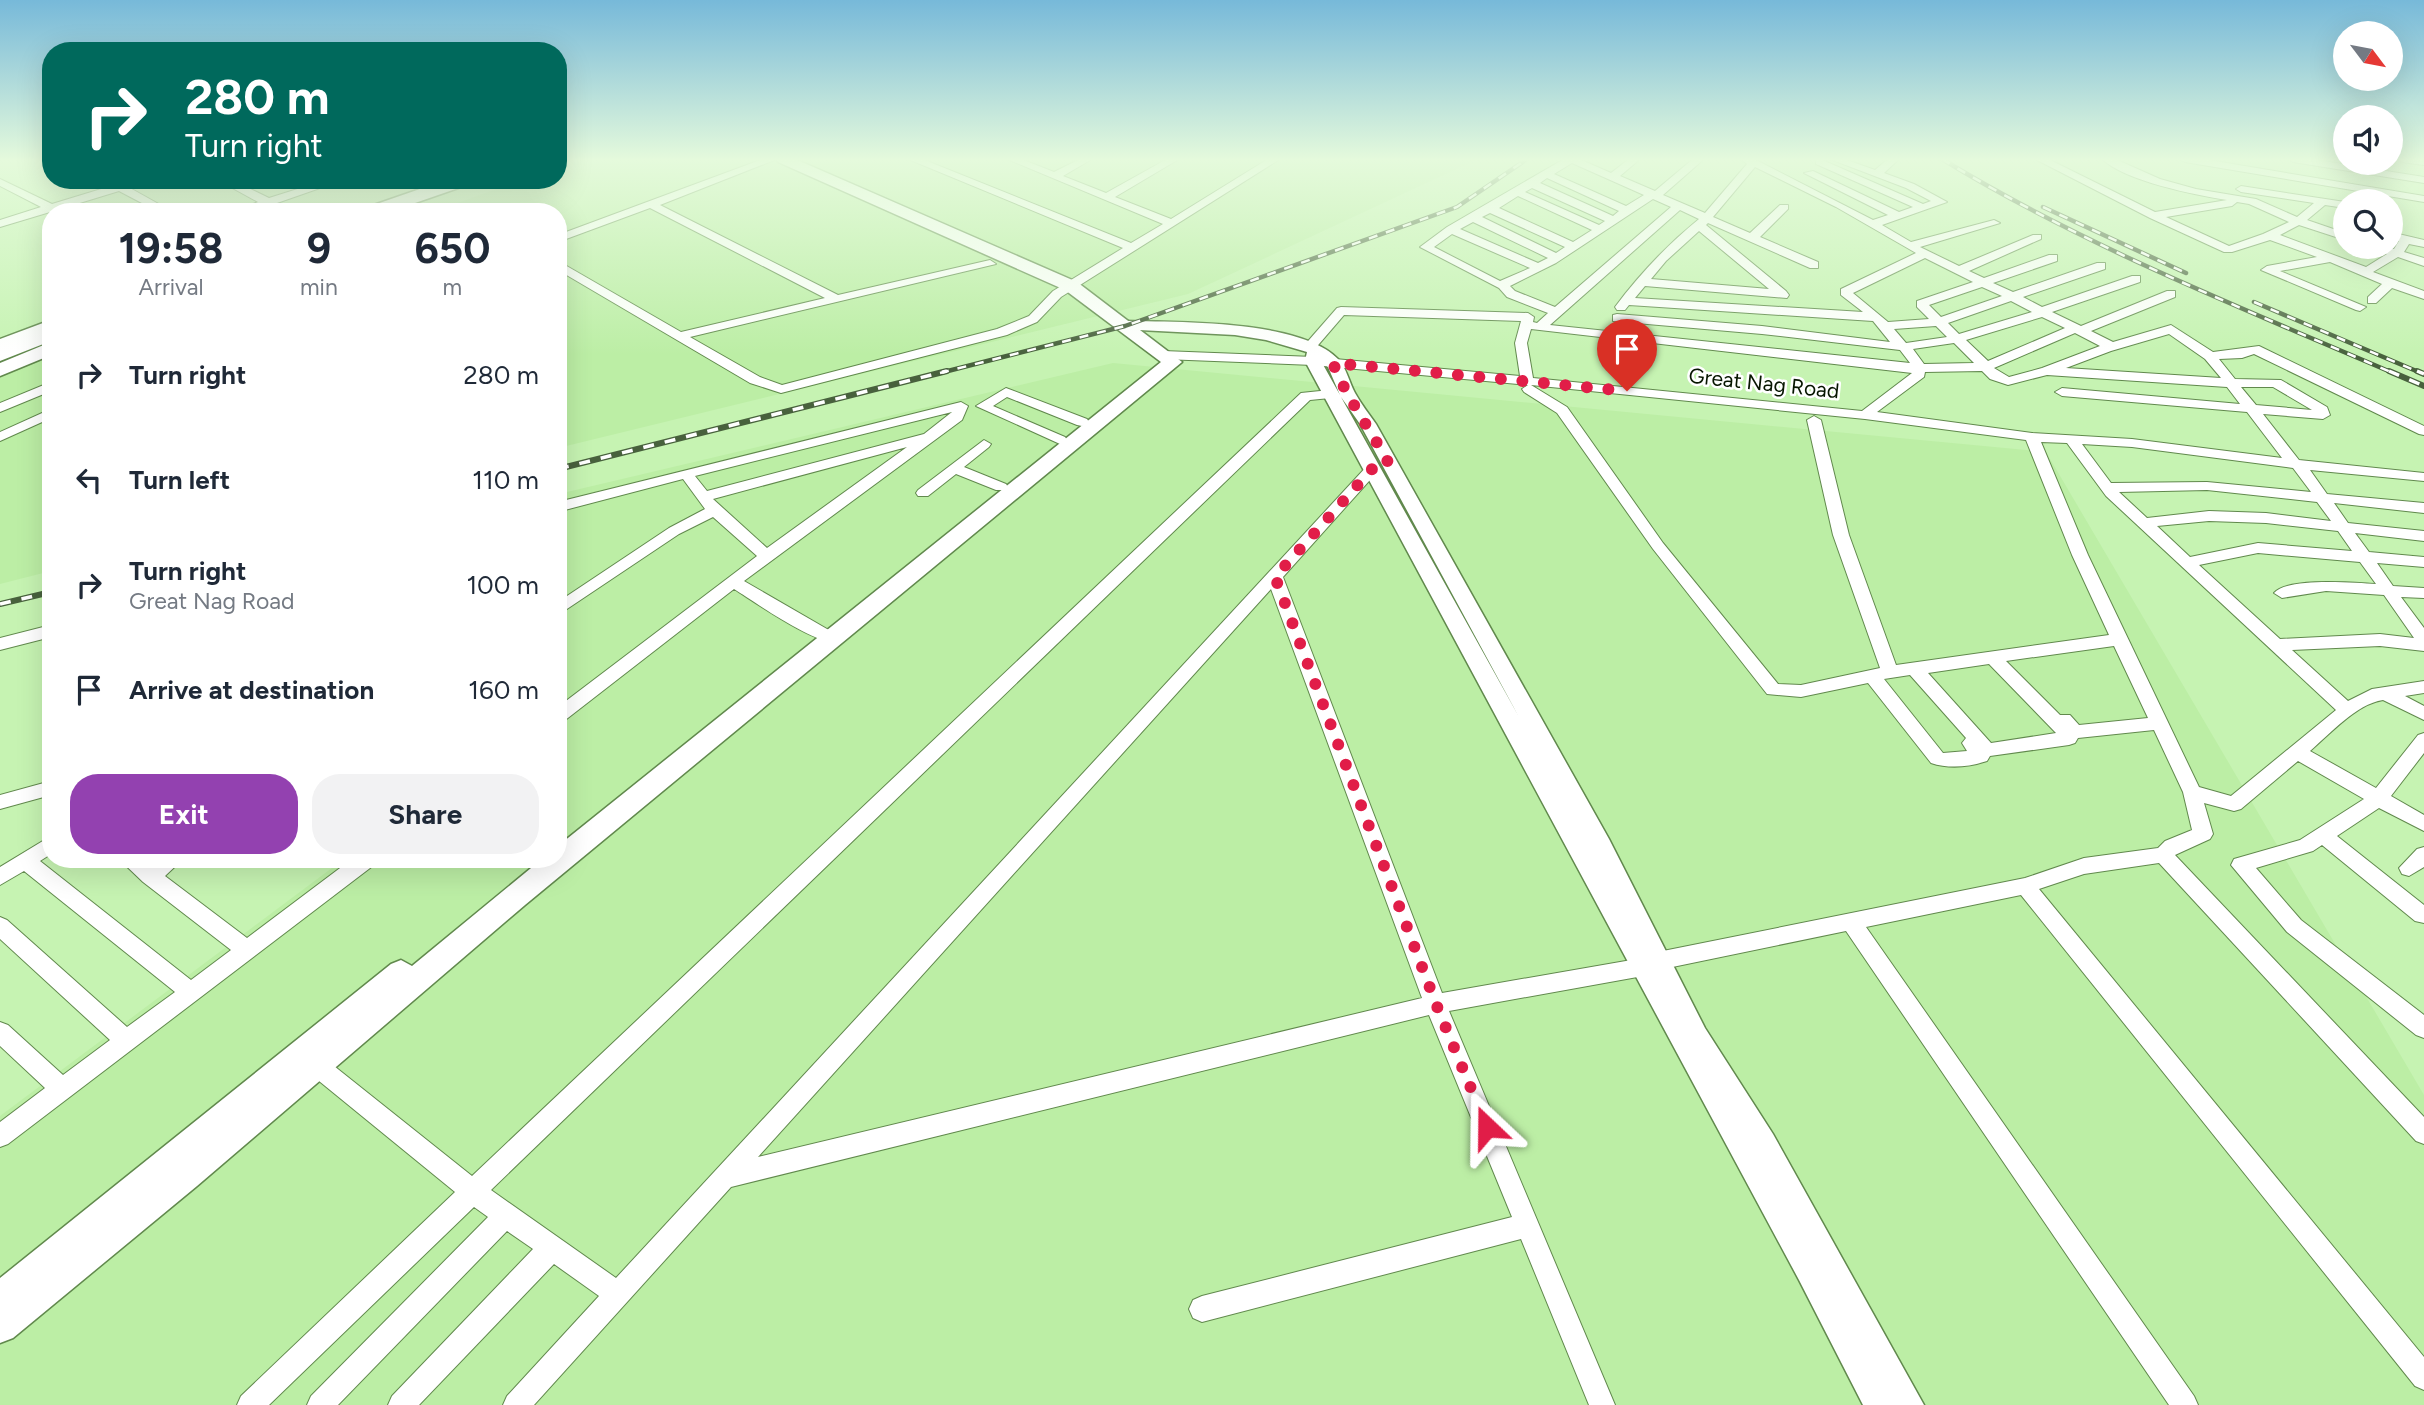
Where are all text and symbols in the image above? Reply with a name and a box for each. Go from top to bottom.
north arrow [2333,21,2403,91]
map controls [2333,21,2403,259]
text: 280 m [185,67,330,126]
icon: right [70,70,161,161]
button: sound [2333,105,2403,175]
text: Turn right [185,127,323,165]
button: search [2333,189,2403,259]
text: 19:58 [119,223,223,274]
text: 9 [307,223,331,274]
text: 650 [414,223,490,274]
text: Arrival [139,273,203,301]
text: min [300,273,338,301]
text: m [443,273,462,301]
pin [1597,319,1657,391]
icon: arrive [1608,330,1646,368]
icon: right [70,356,108,394]
text: Turn right [129,359,246,391]
text: 280 m [463,359,539,391]
street label: Great Nag Road [1688,363,1840,403]
icon: left [70,461,108,499]
text: Turn left [129,464,230,496]
text: 110 m [472,464,539,496]
text: Turn right [129,555,246,587]
icon: right [70,566,108,604]
text: 100 m [466,569,539,601]
text: Great Nag Road [129,587,295,615]
icon: arrive [70,671,108,709]
text: Arrive at destination [129,674,374,706]
text: 160 m [468,674,539,706]
button: Exit [70,774,298,854]
button: Share [312,774,539,854]
position arrow [1450,1090,1524,1164]

